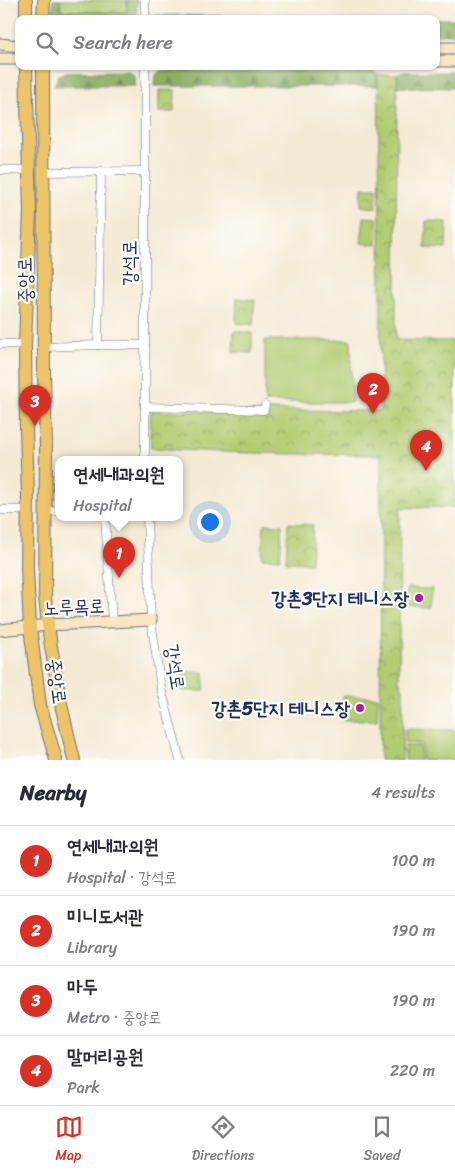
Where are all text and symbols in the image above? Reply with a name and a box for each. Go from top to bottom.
search box [15,15,440,70]
text: Search here [73,26,173,59]
icon: search [33,29,61,57]
street label: 강석로 [113,240,146,286]
street label: 중앙로 [8,257,42,303]
pin: 2 [357,373,389,414]
pin: 3 [19,385,51,426]
pin: 4 [410,430,442,471]
popup [55,456,183,521]
text: 연세내과의원 [73,458,165,491]
text: Hospital [73,491,132,520]
your location [197,509,223,535]
pin: 1 [103,537,135,578]
place label: 강촌3단지 테니스장 [271,582,410,615]
street label: 노루목로 [43,589,105,625]
marker: 강촌3단지 테니스장 [413,592,425,604]
street label: 강석로 [155,642,195,692]
street label: 중앙로 [37,656,77,706]
place label: 강촌5단지 테니스장 [211,692,351,725]
marker: 강촌5단지 테니스장 [354,702,366,714]
text: Nearby [20,774,86,812]
text: 4 results [371,778,435,807]
text: 연세내과의원 [67,830,159,863]
text: 1 [33,846,39,875]
text: 100 m [391,846,435,875]
text: Hospital · 강석로 [67,863,177,892]
text: 미니도서관 [67,900,143,933]
text: 2 [31,916,41,945]
text: 190 m [392,916,435,945]
text: Library [67,933,117,962]
text: 마두 [67,970,98,1003]
text: 3 [32,986,40,1015]
text: 190 m [392,986,435,1015]
text: Metro · 중앙로 [67,1003,161,1032]
text: 말머리공원 [67,1040,143,1073]
text: 4 [31,1056,41,1085]
text: 220 m [390,1056,435,1085]
text: Park [67,1073,100,1102]
tab: Map [55,1113,83,1168]
tab: Directions [192,1113,254,1168]
tab: Saved [364,1113,400,1168]

